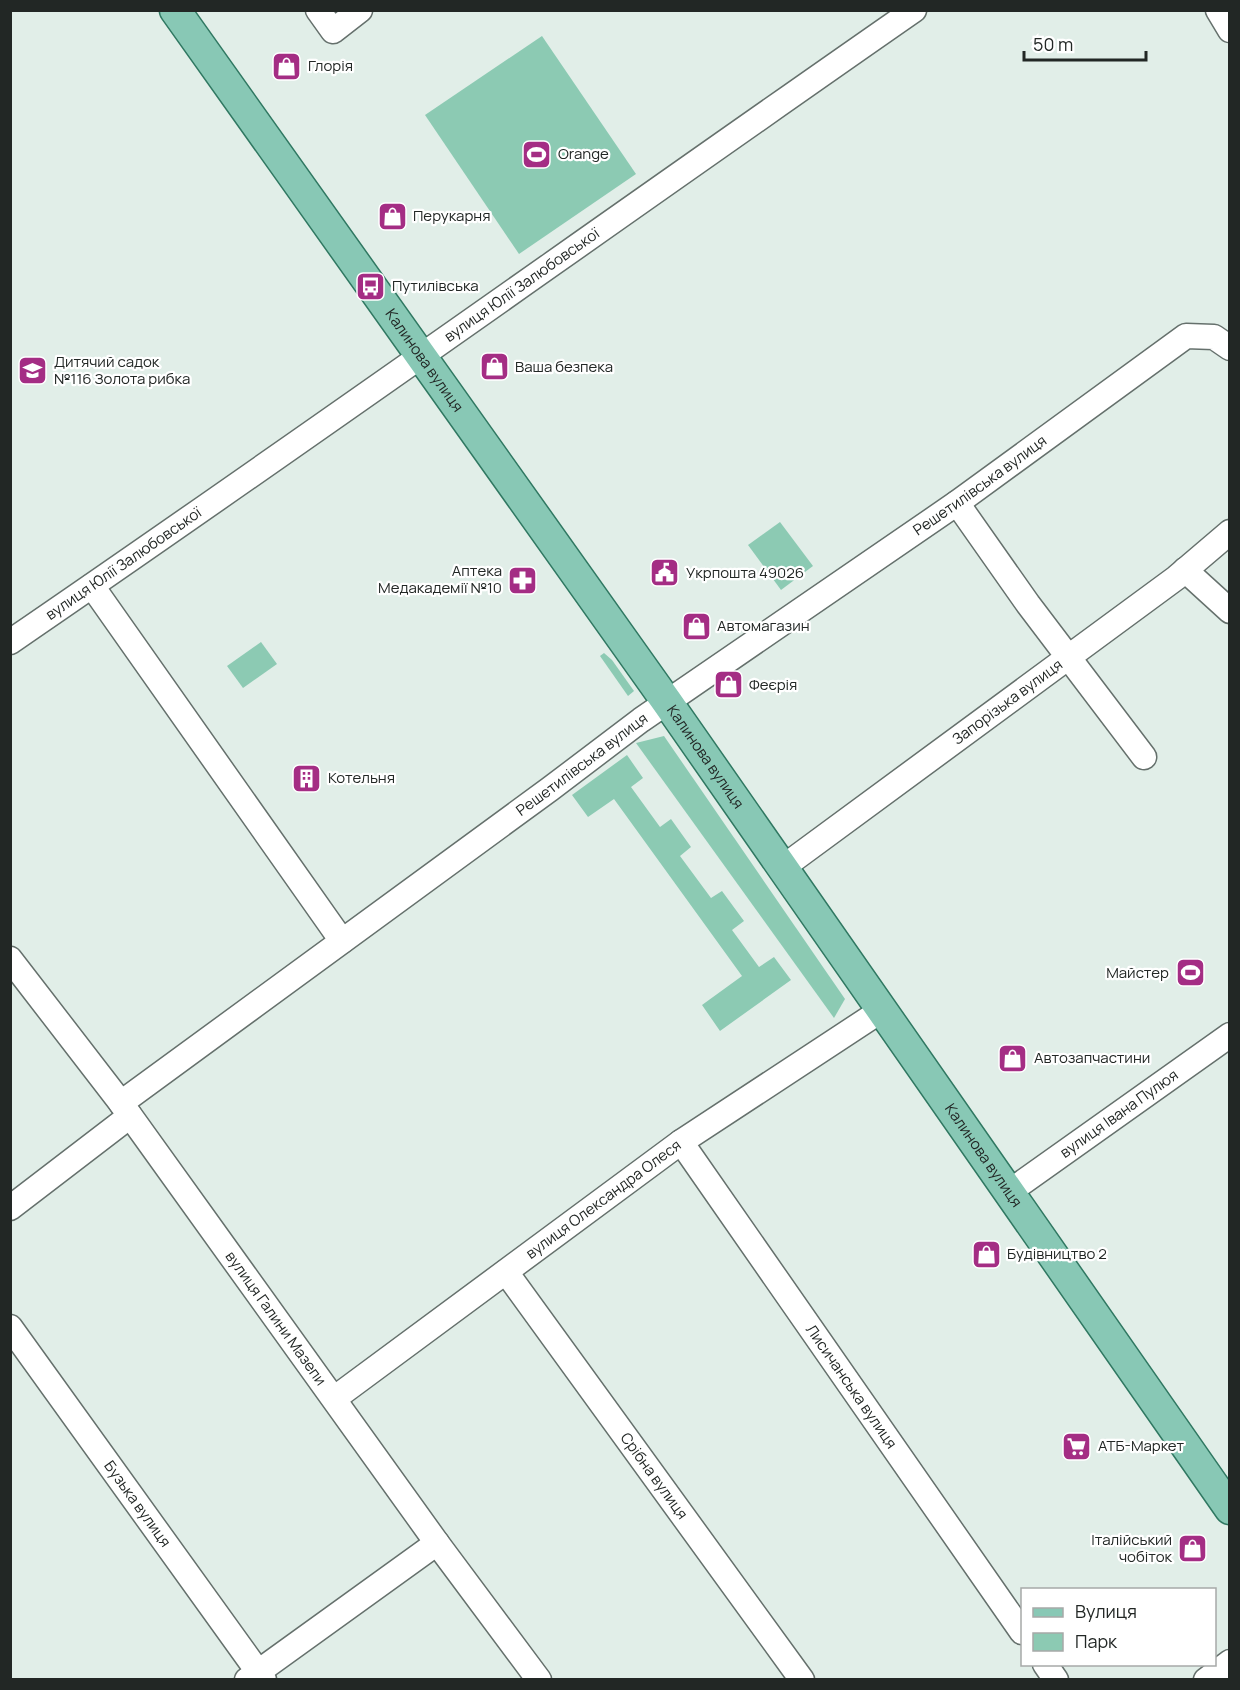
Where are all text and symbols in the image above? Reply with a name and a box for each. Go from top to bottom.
scale bar [1024,24,1146,62]
text: 50 m [1033,32,1073,56]
shop icon: Глорія [271,50,303,82]
place label: Глорія [308,55,353,76]
sports icon: Orange [521,138,553,170]
place label: Orange [558,143,609,164]
shop icon: Перукарня [376,200,408,232]
place label: Перукарня [413,205,490,226]
street label: вулиця Юлії Залюбовської [440,222,604,347]
bus stop icon: Путилівська [355,270,387,302]
place label: Путилівська [392,275,479,296]
street label: Калинова вулиця [381,304,468,416]
place label: Дитячий садок №116 Золота рибка [54,351,190,389]
shop icon: Ваша безпека [478,351,510,383]
school or university icon: Дитячий садок №116 Золота рибка [17,355,49,387]
place label: Ваша безпека [515,356,613,377]
street label: Решетилівська вулиця [909,430,1051,540]
street label: вулиця Юлії Залюбовської [41,502,206,625]
public building icon: Укрпошта 49026 [649,557,681,589]
place label: Аптека Медакадемії №10 [378,560,502,598]
place label: Укрпошта 49026 [686,562,804,583]
pharmacy icon: Аптека Медакадемії №10 [507,564,539,596]
shop icon: Автомагазин [680,610,712,642]
place label: Автомагазин [717,615,810,636]
street label: Запорізька вулиця [948,654,1067,749]
shop icon: Феєрія [712,669,744,701]
place label: Феєрія [749,674,797,695]
street label: Калинова вулиця [662,701,749,813]
street label: Решетилівська вулиця [512,707,652,820]
building icon: Котельня [291,762,323,794]
place label: Котельня [328,767,395,788]
sports icon: Майстер [1174,957,1206,989]
place label: Майстер [1106,962,1169,983]
shop icon: Автозапчастини [997,1042,1029,1074]
place label: Автозапчастини [1034,1047,1150,1068]
street label: вулиця Івана Пулюя [1055,1064,1182,1163]
street label: Калинова вулиця [940,1099,1027,1211]
street label: вулиця Олександра Олеся [521,1134,685,1263]
shop icon: Будівництво 2 [970,1238,1002,1270]
place label: Будівництво 2 [1007,1243,1107,1264]
street label: вулиця Галини Мазепи [221,1247,332,1389]
street label: Лисичанська вулиця [801,1320,902,1453]
street label: Срібна вулиця [616,1428,693,1523]
supermarket icon: АТБ-Маркет [1061,1430,1093,1462]
place label: АТБ-Маркет [1098,1435,1185,1456]
street label: Бузька вулиця [99,1456,176,1551]
place label: Італійський чобіток [1091,1529,1173,1567]
shop icon: Італійський чобіток [1177,1533,1209,1565]
legend [1021,1588,1216,1666]
text: Вулиця [1075,1599,1137,1623]
text: Парк [1075,1629,1118,1653]

